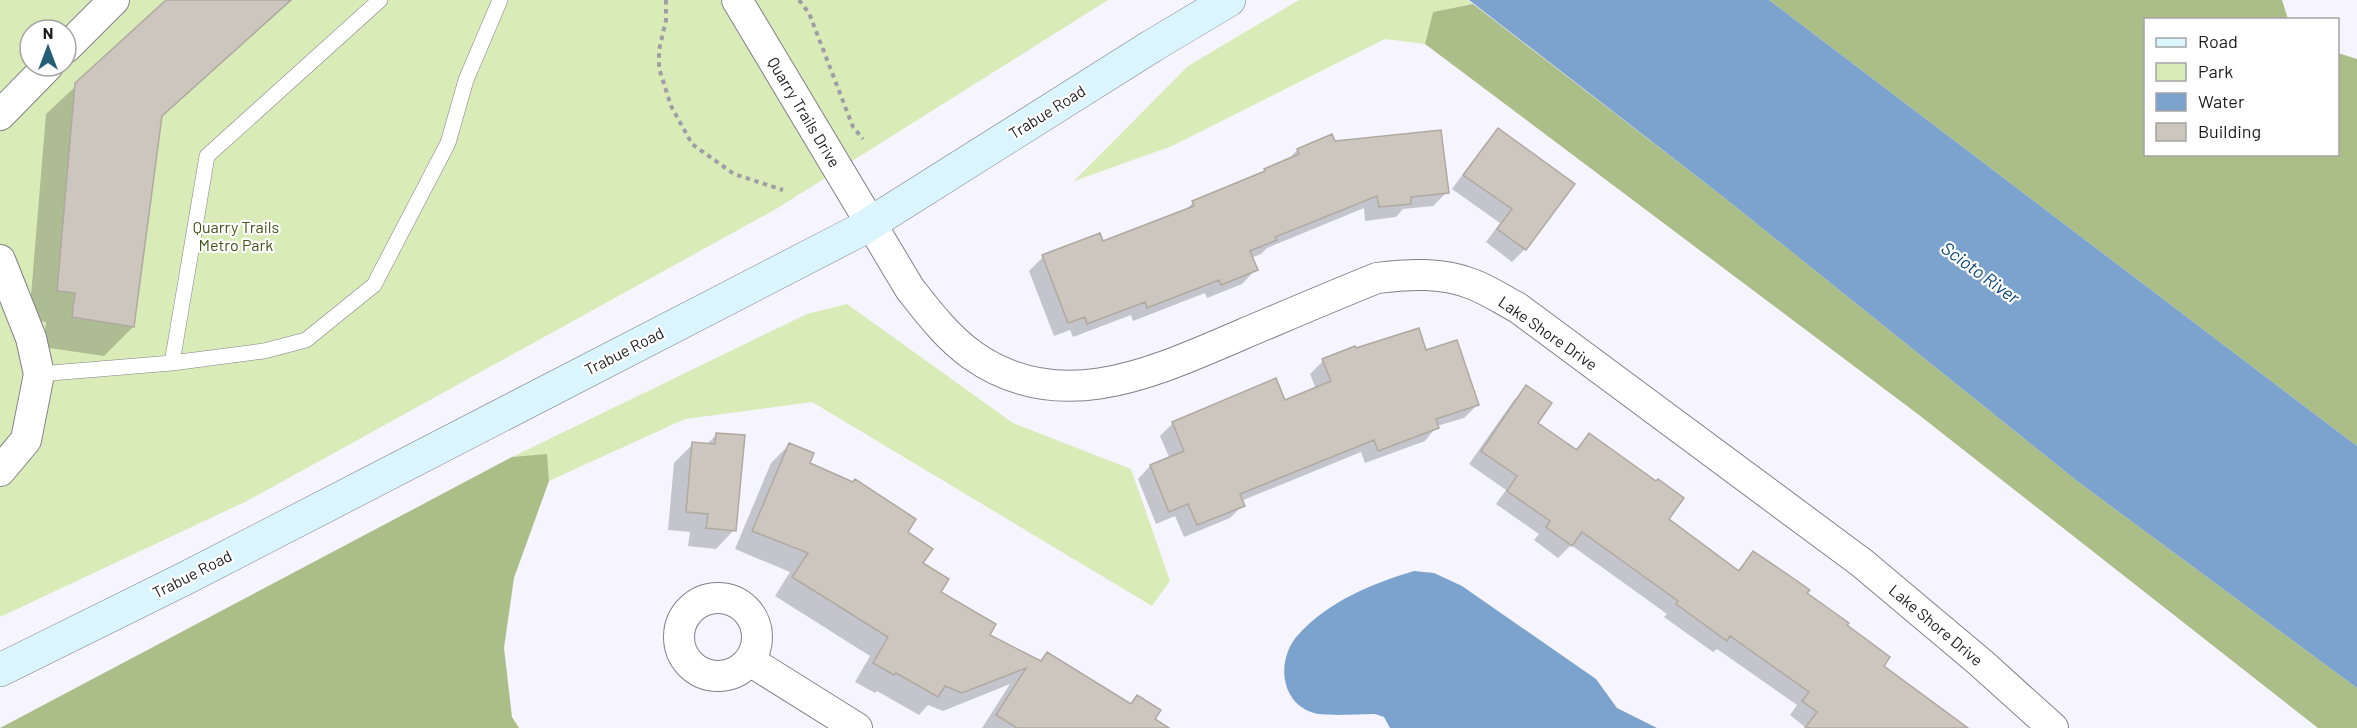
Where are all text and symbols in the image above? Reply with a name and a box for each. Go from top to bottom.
north arrow [18,18,78,78]
legend [2144,18,2339,156]
text: N [43,23,53,42]
text: Road [2198,30,2238,52]
street label: Quarry Trails Drive [764,53,845,170]
text: Park [2198,60,2233,82]
street label: Trabue Road [1005,81,1089,143]
text: Water [2198,90,2245,112]
text: Building [2198,120,2261,142]
park label: Quarry Trails Metro Park [193,217,279,254]
water label: Scioto River [1937,237,2024,308]
street label: Lake Shore Drive [1495,291,1601,374]
street label: Trabue Road [581,322,667,379]
street label: Trabue Road [149,545,235,602]
street label: Lake Shore Drive [1886,580,1987,669]

